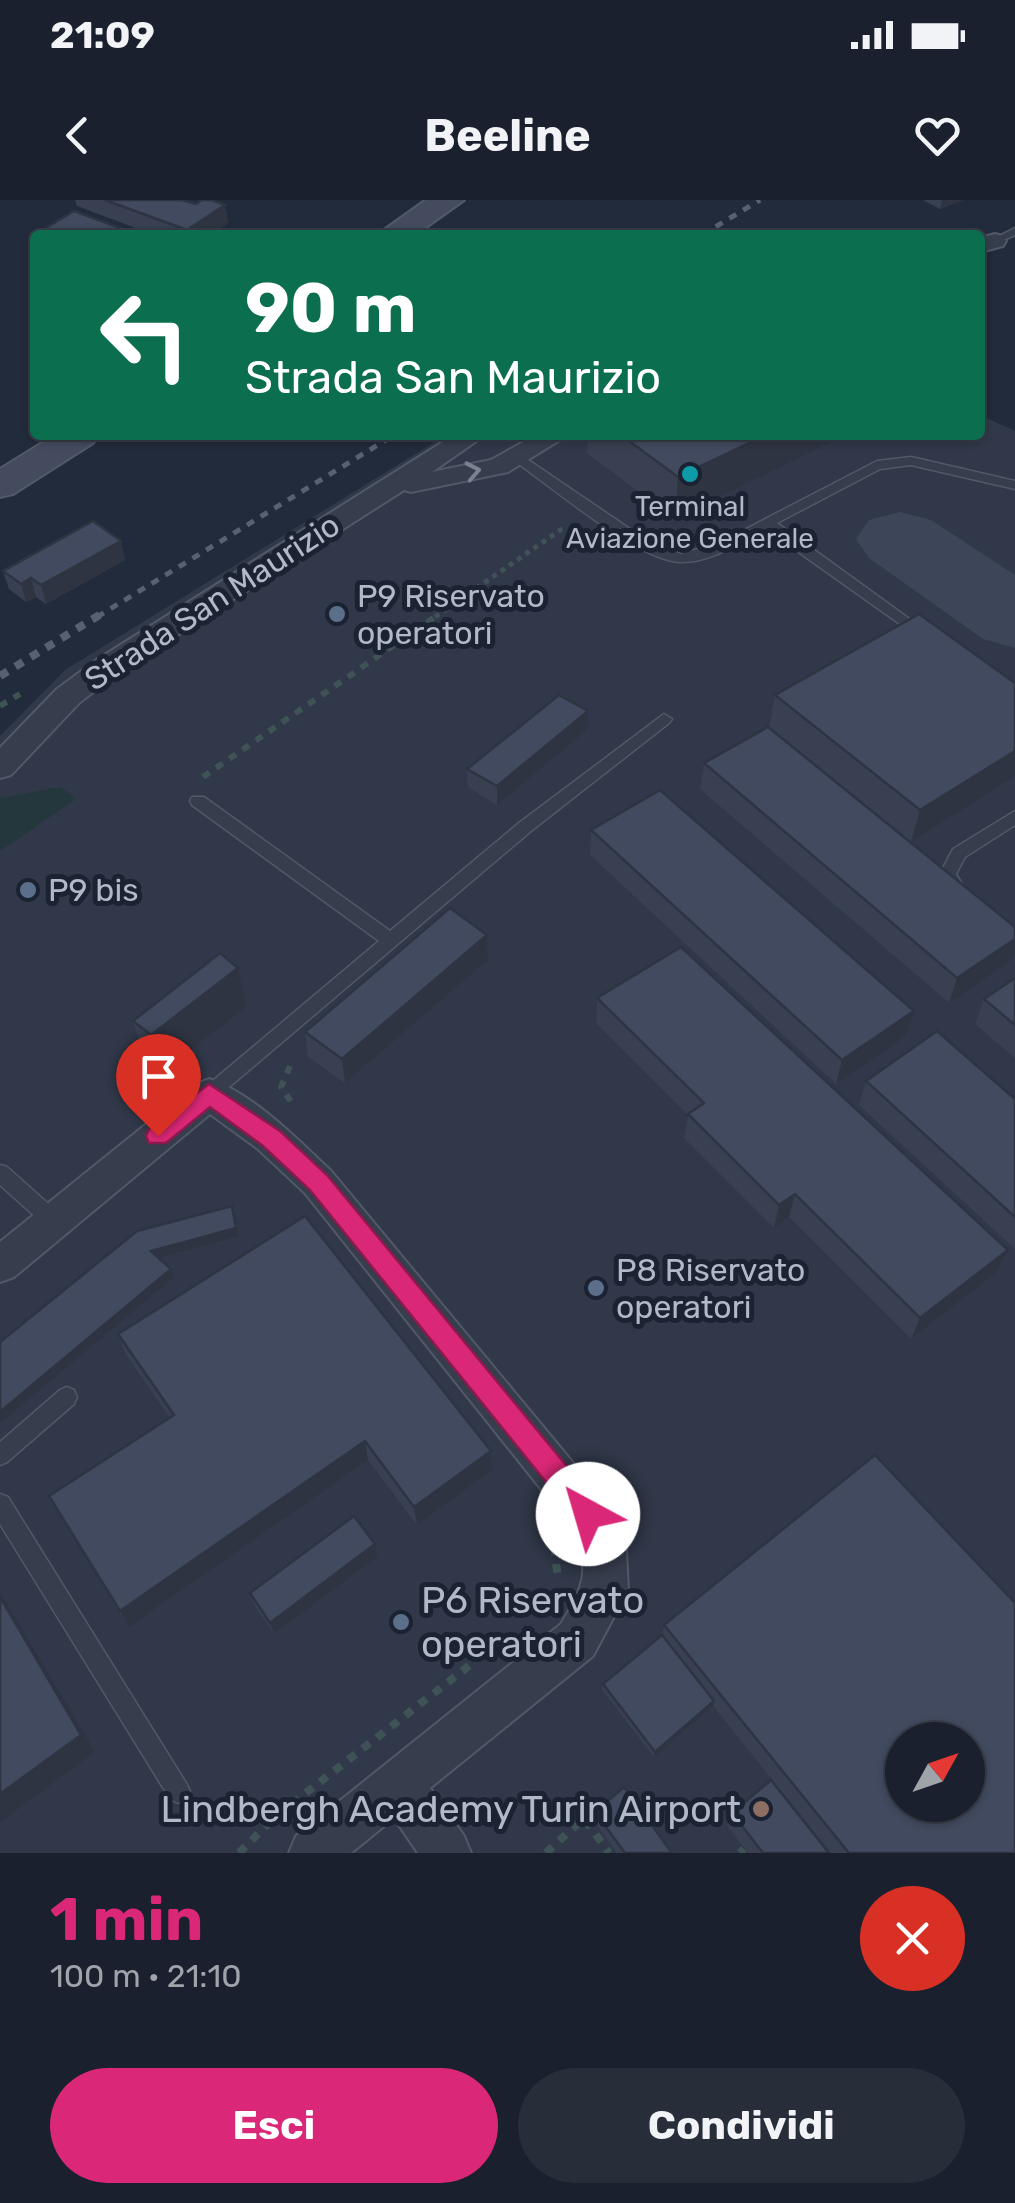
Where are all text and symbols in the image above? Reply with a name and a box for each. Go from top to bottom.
text: 21:09 [50,12,155,58]
icon: back [50,108,105,163]
icon: heart [910,108,965,163]
text: Beeline [424,109,591,162]
text: 90 m [245,267,417,350]
icon: left [80,270,210,400]
text: Strada San Maurizio [245,351,661,404]
one-way arrow [464,461,481,482]
marker: Terminal Aviazione Generale [679,463,701,485]
place label: Terminal Aviazione Generale [566,490,814,555]
street label: Strada San Maurizio [78,505,346,699]
place label: P9 Riservato operatori [357,577,545,652]
marker: P9 Riservato operatori [326,603,348,625]
place label: P9 bis [48,871,138,909]
marker: P9 bis [17,879,39,901]
pin [116,1034,201,1137]
icon: arrive [131,1049,186,1104]
place label: P8 Riservato operatori [616,1251,805,1326]
marker: P8 Riservato operatori [585,1277,607,1299]
position arrow [536,1462,640,1566]
place label: P6 Riservato operatori [421,1577,644,1667]
marker: P6 Riservato operatori [390,1611,412,1633]
north arrow [885,1722,985,1822]
map controls [885,1722,985,1822]
place label: Lindbergh Academy Turin Airport [160,1786,741,1832]
marker: Lindbergh Academy Turin Airport [750,1798,772,1820]
text: 1 min [50,1884,203,1955]
button: close [860,1886,965,1991]
text: 100 m · 21:10 [50,1957,242,1995]
button: Esci [50,2068,498,2183]
button: Condividi [518,2068,965,2183]

